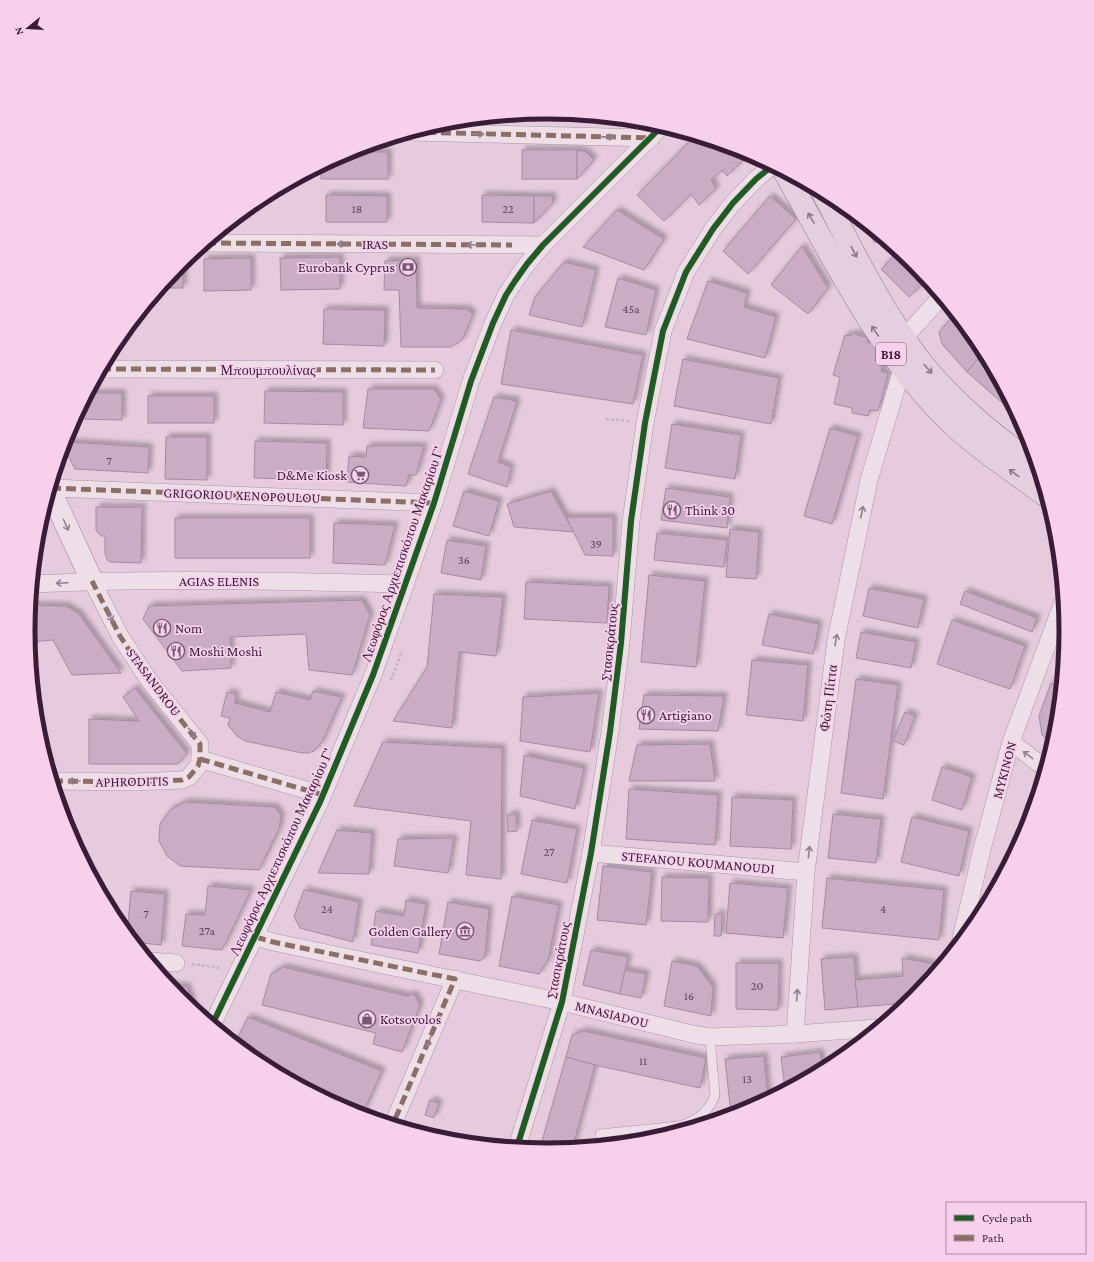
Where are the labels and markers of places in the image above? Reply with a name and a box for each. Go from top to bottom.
bank icon: Eurobank Cyprus [398,257,418,277]
place label: Eurobank Cyprus [298,259,395,275]
supermarket icon: D&Me Kiosk [350,465,370,485]
place label: D&Me Kiosk [277,467,347,483]
restaurant icon: Think 30 [662,500,682,520]
place label: Think 30 [685,502,735,518]
restaurant icon: Nom [152,618,172,638]
place label: Nom [175,620,202,636]
restaurant icon: Moshi Moshi [166,641,186,661]
place label: Moshi Moshi [189,643,262,659]
restaurant icon: Artigiano [636,705,656,725]
place label: Artigiano [659,707,712,723]
museum icon: Golden Gallery [455,921,475,941]
place label: Golden Gallery [369,923,453,939]
shop icon: Kotsovolos [357,1009,377,1029]
place label: Kotsovolos [380,1011,441,1027]

